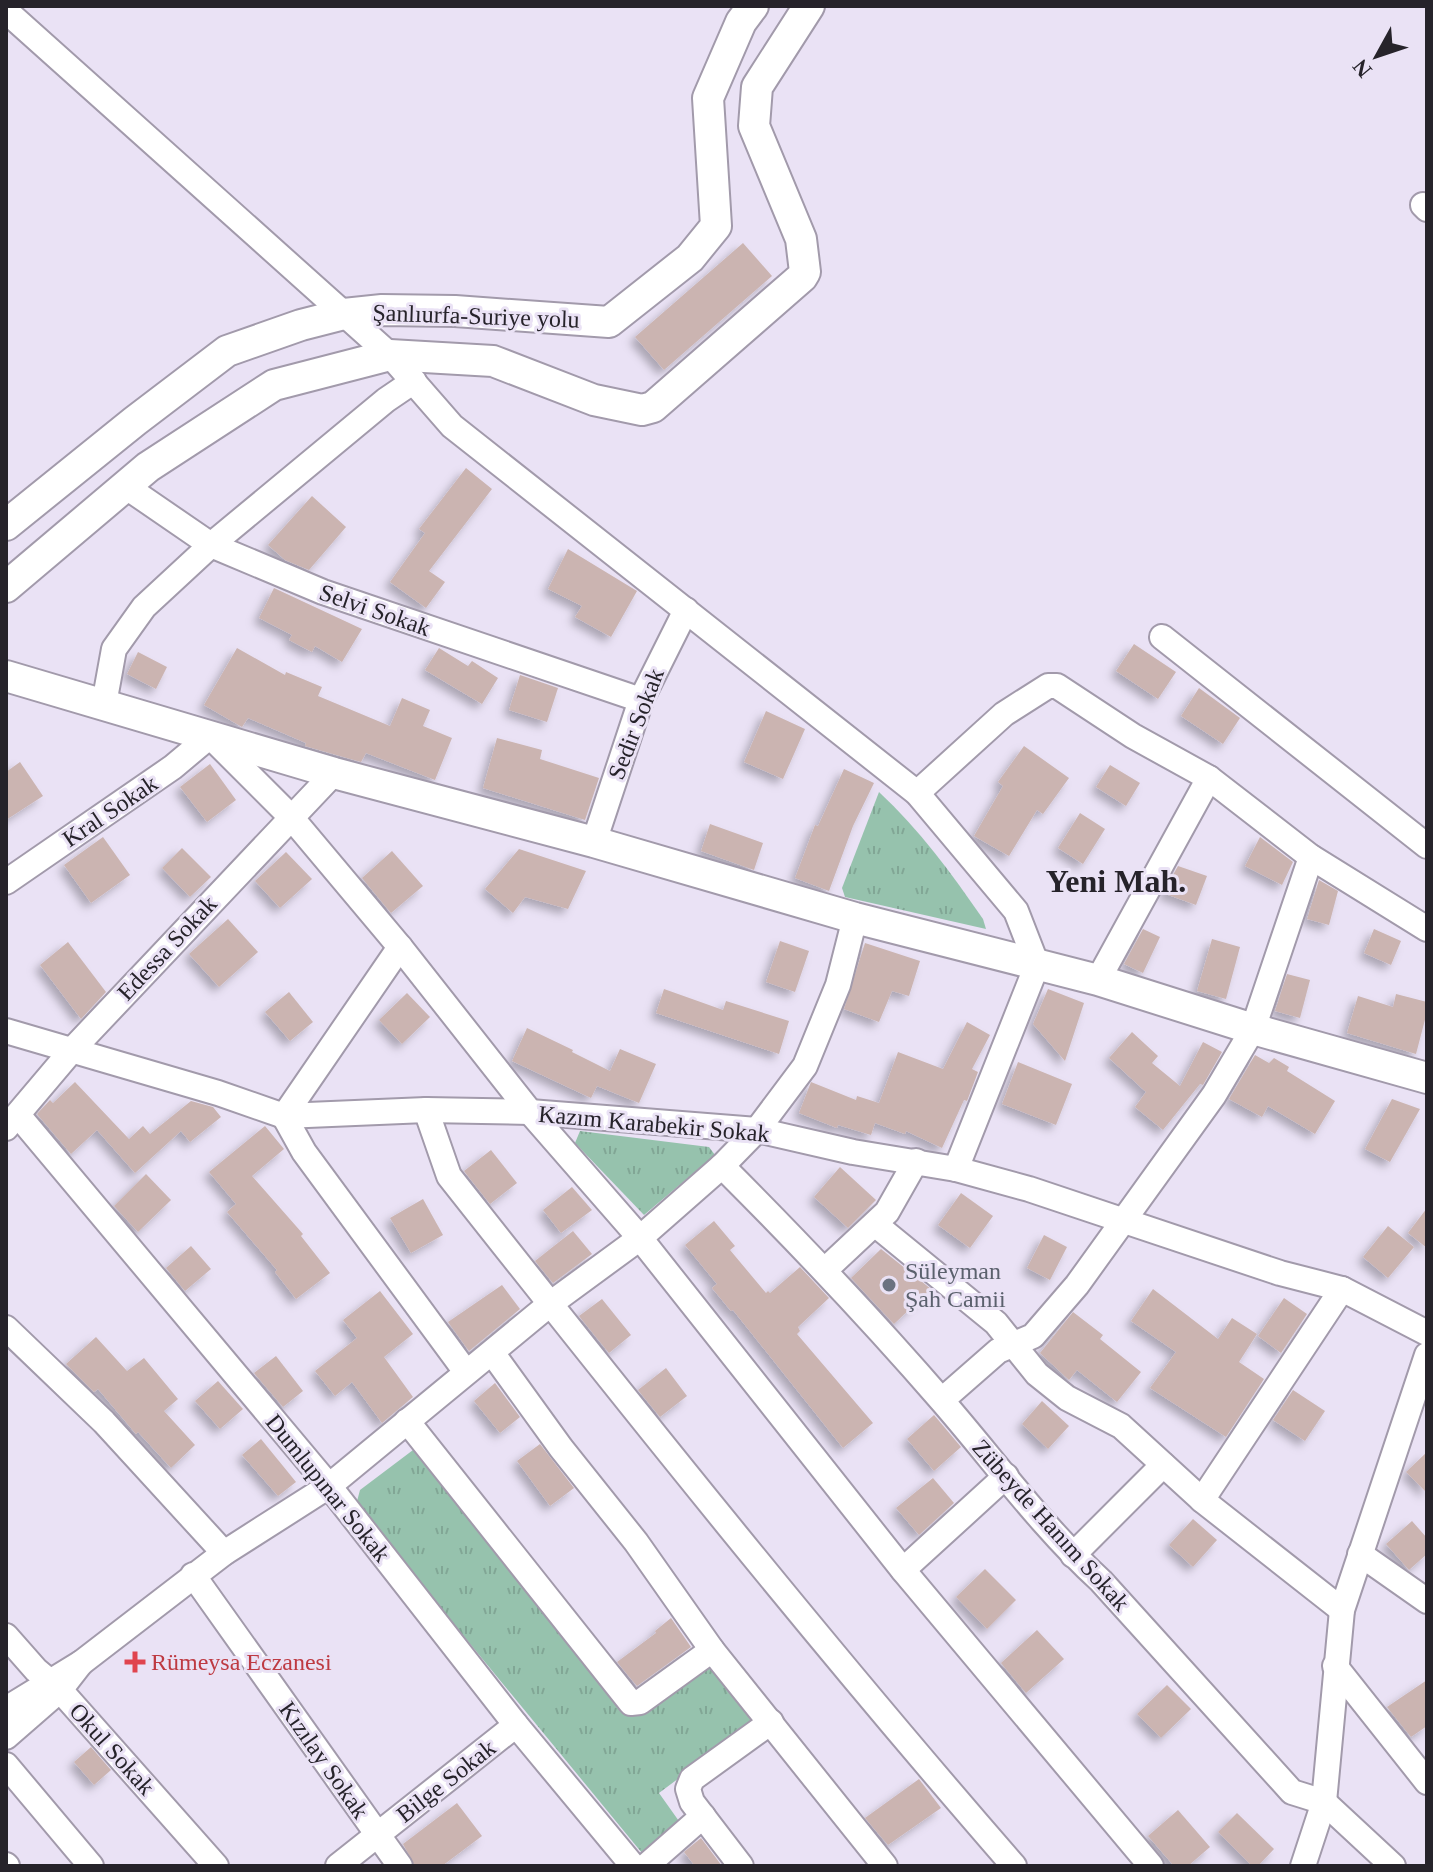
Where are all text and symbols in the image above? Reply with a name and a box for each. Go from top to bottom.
north arrow [1337,16,1417,96]
text: N [1347,54,1377,83]
street label: Şanlıurfa-Suriye yolu [372,299,580,333]
street label: Selvi Sokak [316,579,434,641]
street label: Sedir Sokak [603,665,669,783]
street label: Kral Sokak [58,770,162,852]
district label: Yeni Mah. [1046,863,1186,899]
street label: Edessa Sokak [112,891,222,1005]
street label: Kazım Karabekir Sokak [537,1101,771,1147]
place label: Süleyman Şah Camii [905,1258,1006,1312]
marker: Süleyman Şah Camii [880,1276,898,1294]
street label: Dumlupınar Sokak [261,1409,395,1567]
street label: Zübeyde Hanım Sokak [967,1434,1135,1616]
place label: Rümeysa Eczanesi [151,1649,332,1675]
marker: Rümeysa Eczanesi [126,1653,144,1671]
street label: Kızılay Sokak [274,1697,374,1823]
street label: Okul Sokak [64,1698,160,1800]
street label: Bilge Sokak [392,1734,500,1828]

